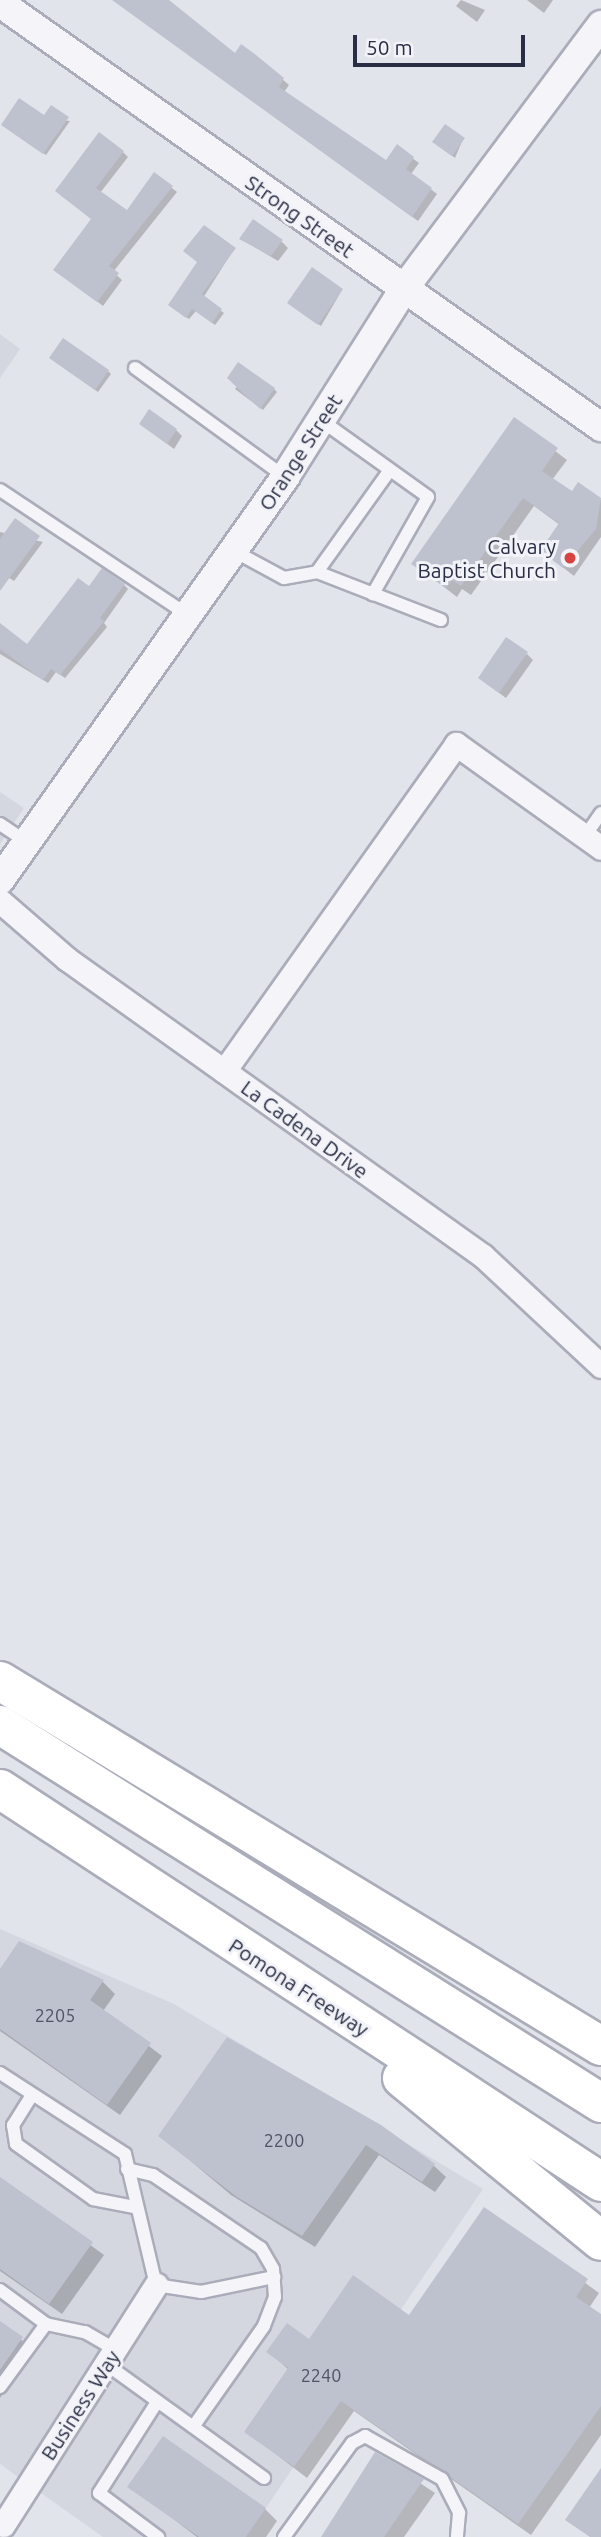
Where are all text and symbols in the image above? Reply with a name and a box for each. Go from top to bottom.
scale bar [356,21,528,65]
text: 50 m [366,35,413,59]
street label: Strong Street [241,169,359,263]
street label: Orange Street [253,389,347,515]
place label: Calvary Baptist Church [418,533,556,583]
marker: Calvary Baptist Church [562,550,578,566]
street label: La Cadena Drive [236,1074,374,1184]
street label: Pomona Freeway [224,1932,374,2042]
house number: 2205 [35,2004,75,2026]
house number: 2200 [264,2129,304,2151]
street label: Business Way [35,2345,125,2465]
house number: 2240 [301,2364,341,2386]

